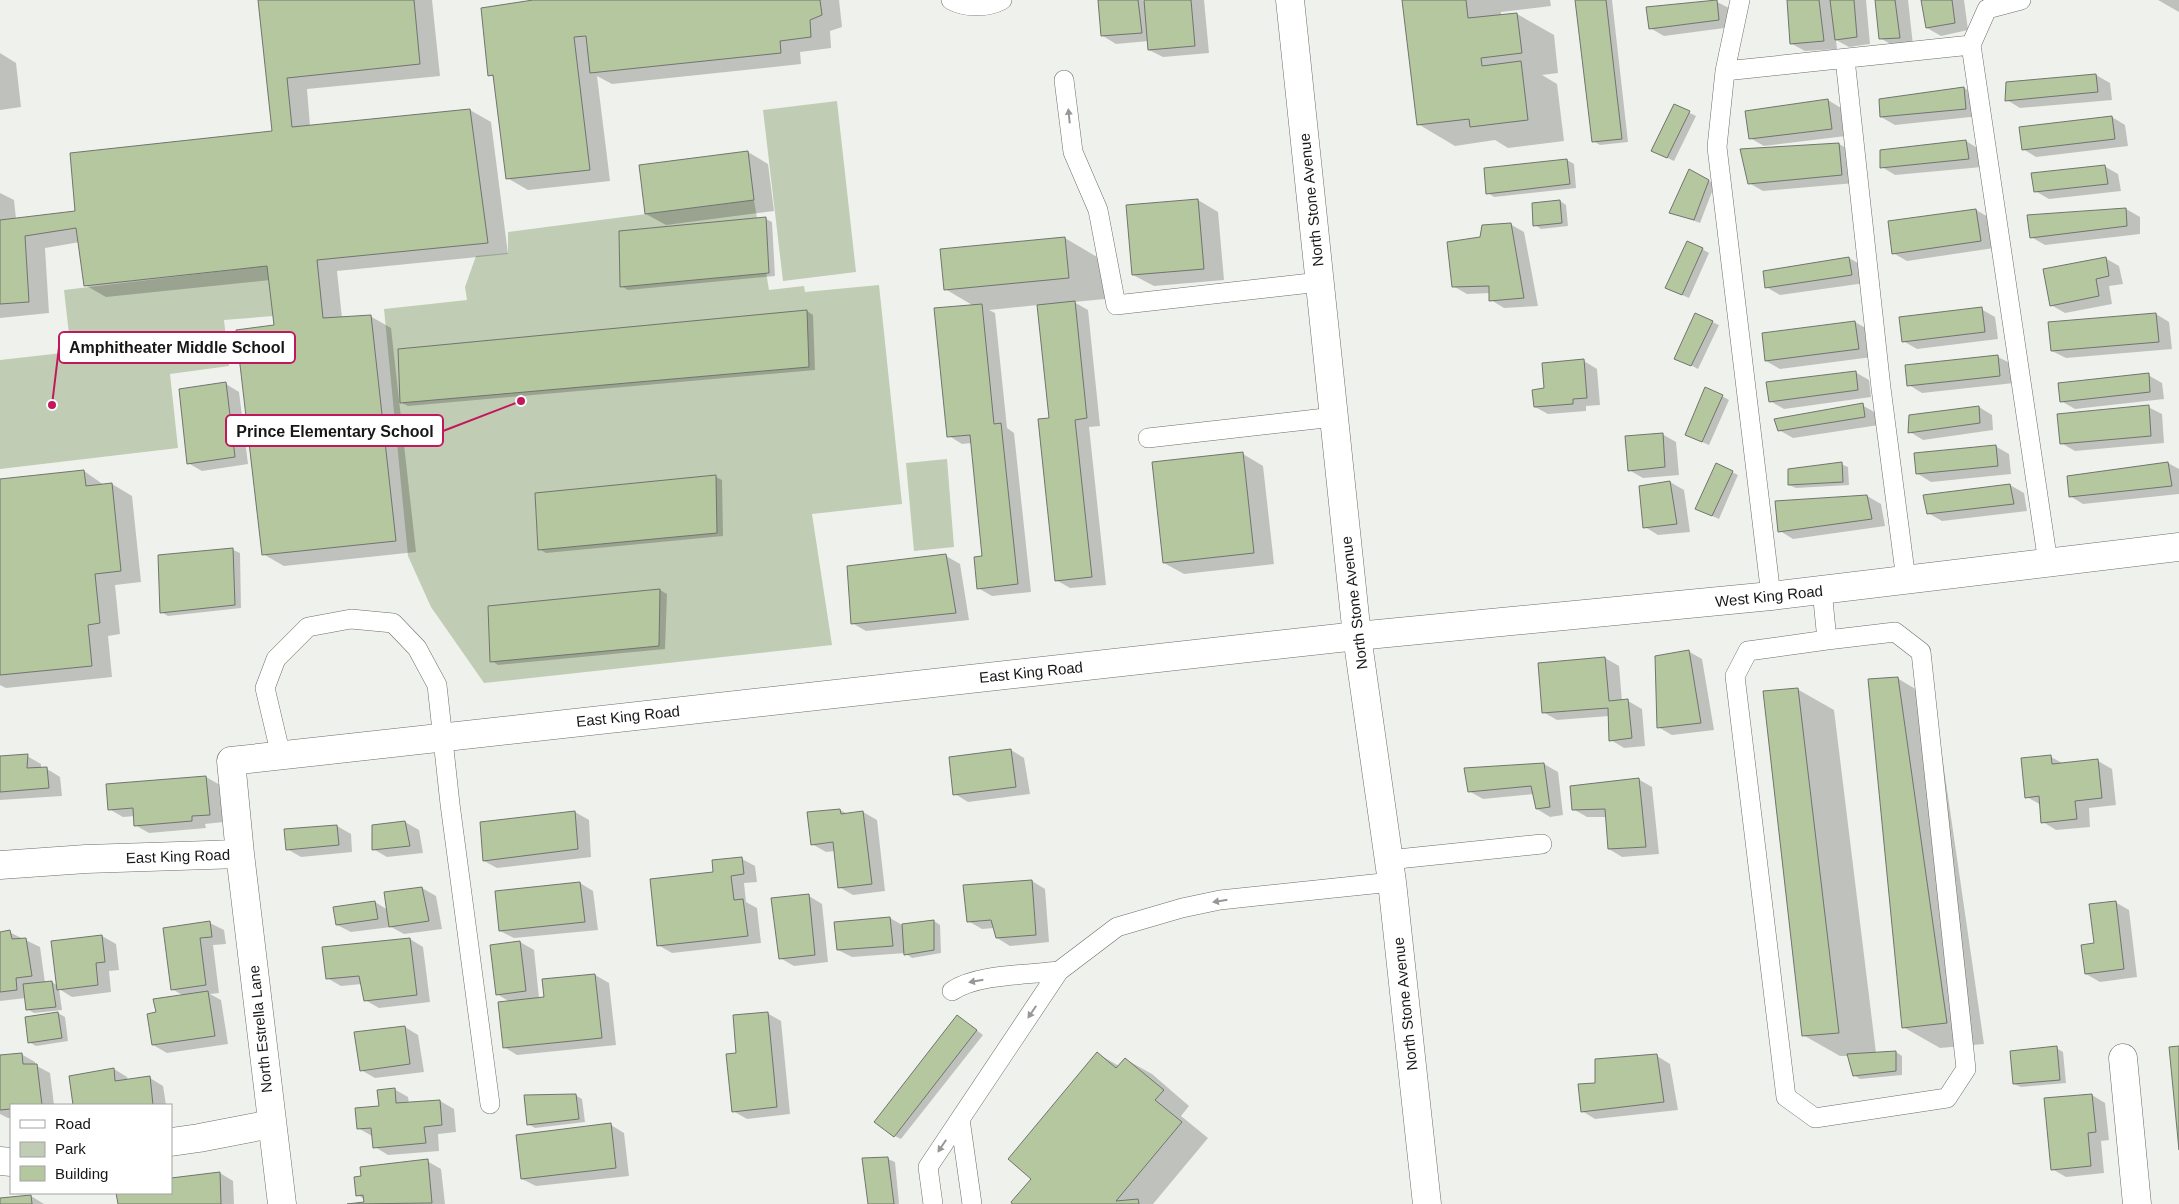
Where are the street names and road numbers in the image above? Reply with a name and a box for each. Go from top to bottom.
street label: North Stone Avenue [1296,132,1326,268]
street label: North Stone Avenue [1337,535,1371,671]
street label: West King Road [1714,582,1824,610]
street label: East King Road [978,658,1084,686]
street label: East King Road [575,702,681,730]
street label: East King Road [126,846,230,866]
street label: North Stone Avenue [1390,936,1420,1072]
street label: North Estrella Lane [245,964,275,1094]

